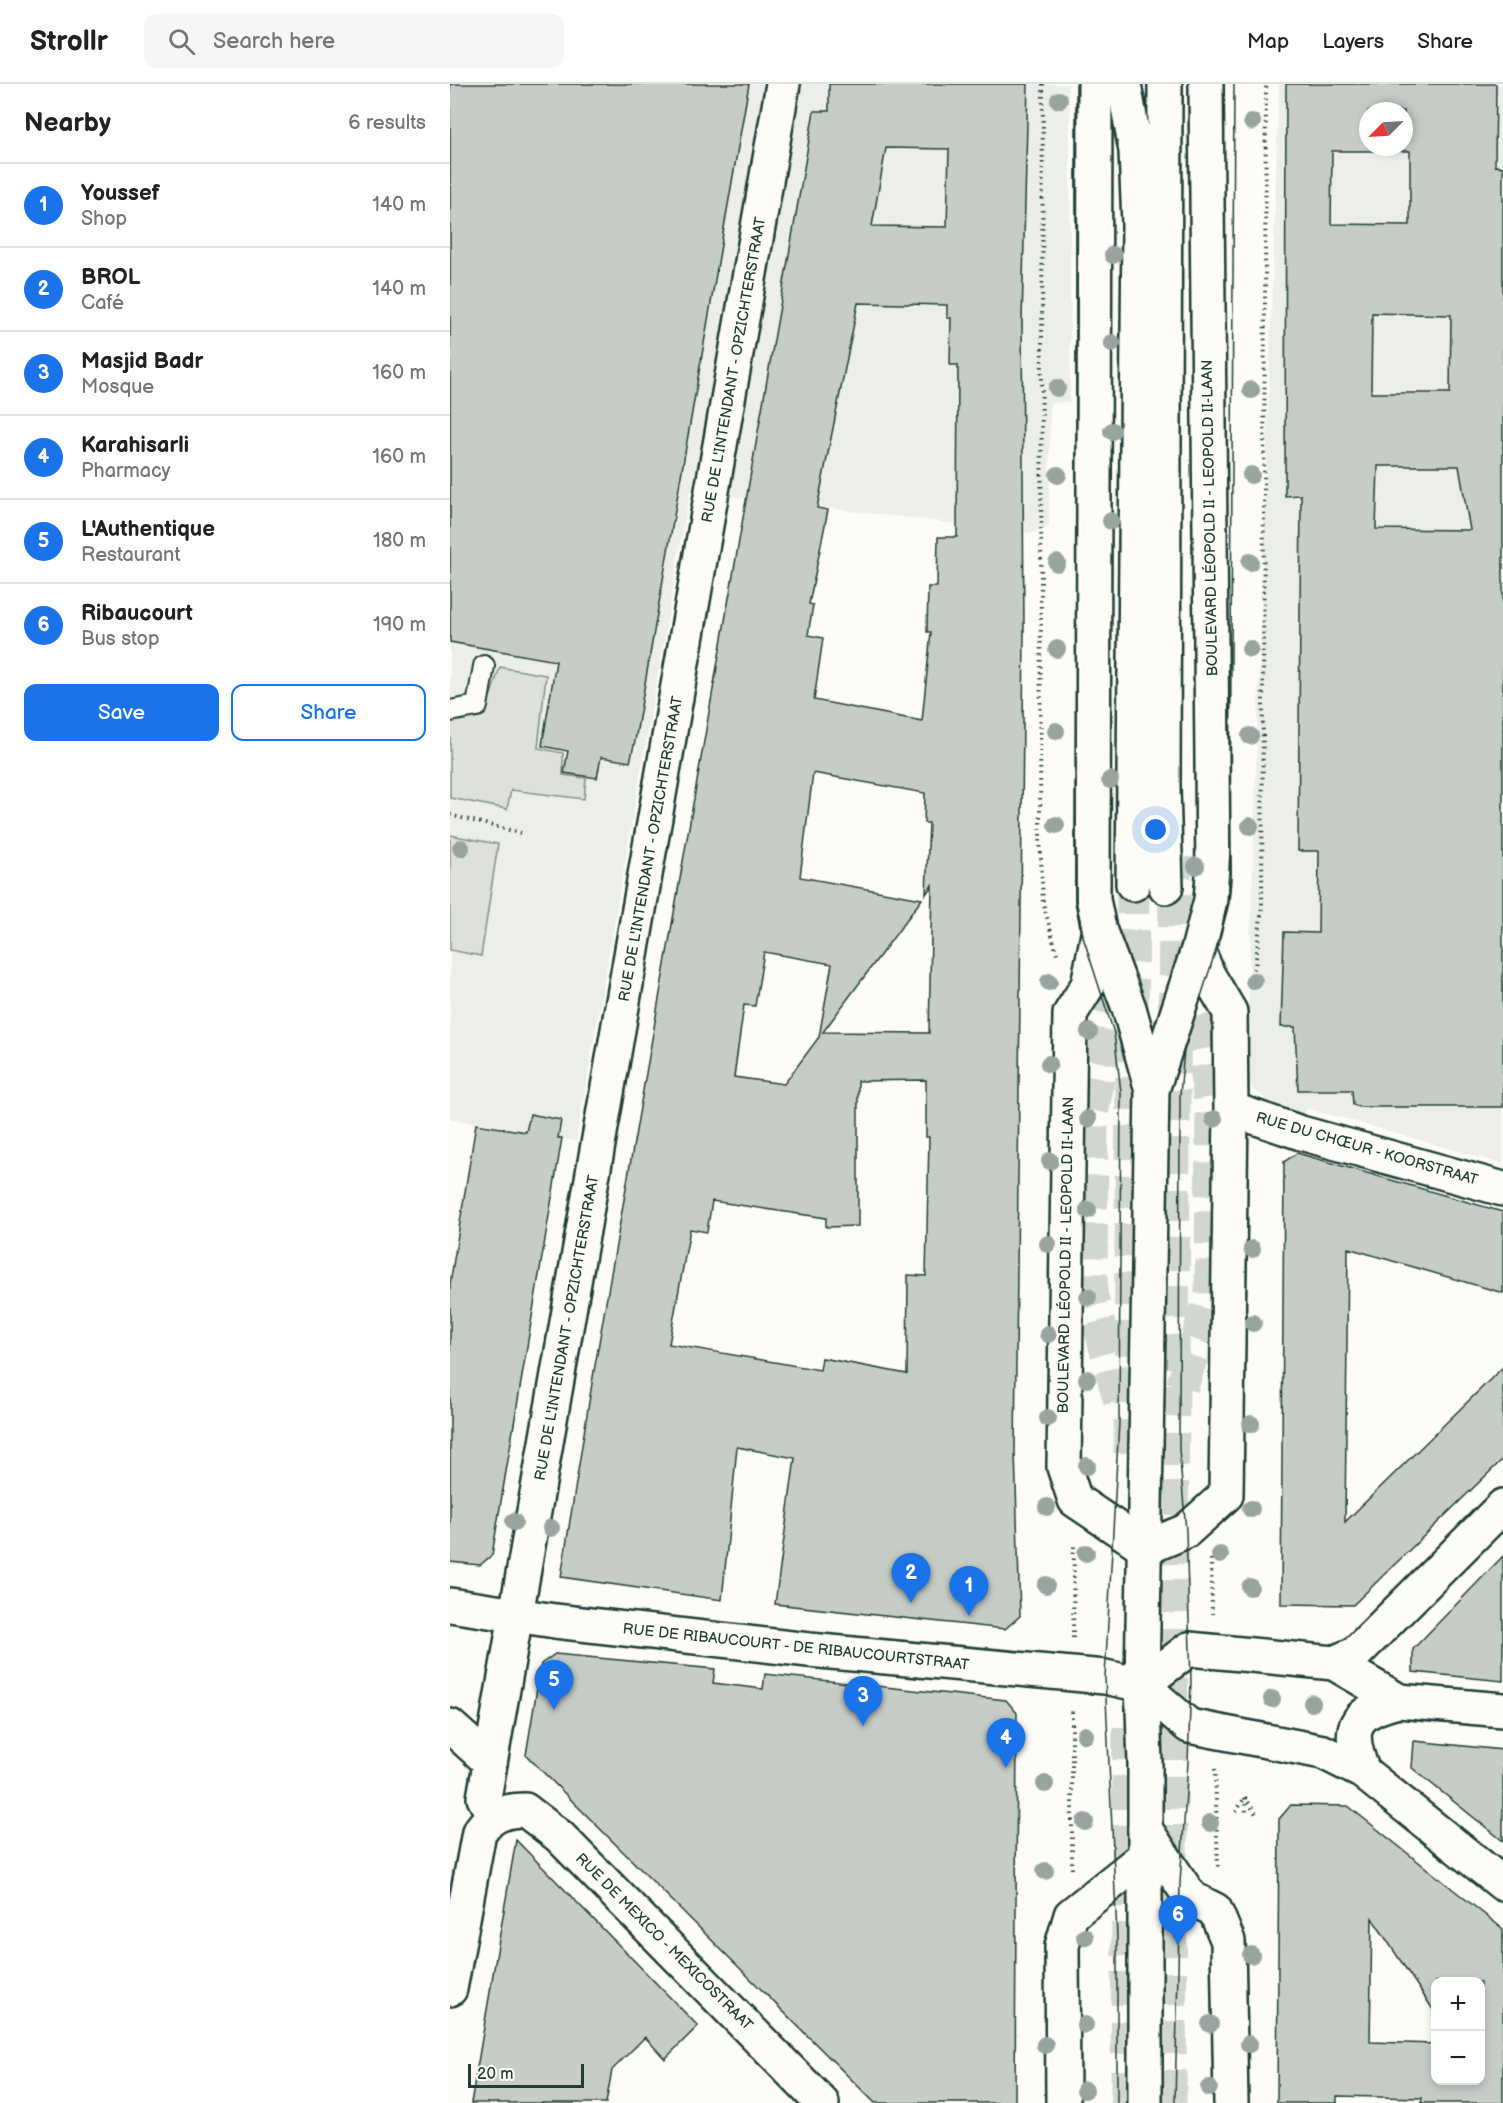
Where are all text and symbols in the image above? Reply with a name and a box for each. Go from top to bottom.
search box [144,14,564,68]
text: Strollr [30,25,108,58]
icon: search [165,25,198,58]
text: Search here [213,28,335,55]
text: Map [1247,29,1289,54]
text: Layers [1322,29,1384,54]
text: Share [1417,29,1473,54]
north arrow [1359,102,1413,156]
text: Nearby [24,108,111,139]
text: 6 results [348,111,426,135]
text: Youssef [81,180,160,207]
text: 1 [39,193,48,217]
text: 140 m [372,193,426,217]
text: Shop [81,207,127,231]
street label: RUE DE L'INTENDANT - OPZICHTERSTRAAT [698,216,770,524]
text: BROL [81,264,140,291]
text: 2 [38,277,49,301]
text: 140 m [372,277,426,301]
text: Café [81,291,124,315]
text: Masjid Badr [81,348,203,375]
street label: BOULEVARD LÉOPOLD II - LEOPOLD II-LAAN [1198,359,1222,677]
text: 3 [38,361,49,385]
text: 160 m [372,361,426,385]
text: Mosque [81,375,154,399]
text: Karahisarli [81,432,189,459]
text: 4 [38,445,49,469]
text: 160 m [372,445,426,469]
text: Pharmacy [81,459,171,483]
text: L'Authentique [81,516,215,543]
text: 5 [38,529,49,553]
text: 180 m [373,529,426,553]
text: Restaurant [81,543,181,567]
text: Ribaucourt [81,600,193,627]
text: 6 [37,613,50,637]
text: 190 m [373,613,426,637]
text: Bus stop [81,627,160,651]
button: Save [24,684,219,741]
button: Share [231,684,426,741]
street label: RUE DE L'INTENDANT - OPZICHTERSTRAAT [615,695,687,1003]
your location [1141,815,1170,844]
street label: BOULEVARD LÉOPOLD II - LEOPOLD II-LAAN [1054,1096,1078,1414]
street label: RUE DU CHŒUR - KOORSTRAAT [1254,1108,1480,1190]
street label: RUE DE L'INTENDANT - OPZICHTERSTRAAT [531,1174,603,1482]
pin: 2 [892,1554,930,1603]
pin: 1 [950,1566,988,1616]
street label: RUE DE RIBAUCOURT - DE RIBAUCOURTSTRAAT [622,1619,970,1675]
pin: 5 [534,1660,574,1710]
pin: 3 [844,1676,882,1726]
pin: 4 [986,1718,1026,1768]
street label: RUE DE MEXICO - MEXICOSTRAAT [571,1849,757,2035]
pin: 6 [1158,1896,1198,1945]
map controls [1431,1977,1485,2085]
button: + [1431,1977,1485,2031]
button: − [1431,2031,1485,2085]
scale bar [468,2061,584,2088]
text: 20 m [477,2065,513,2084]

